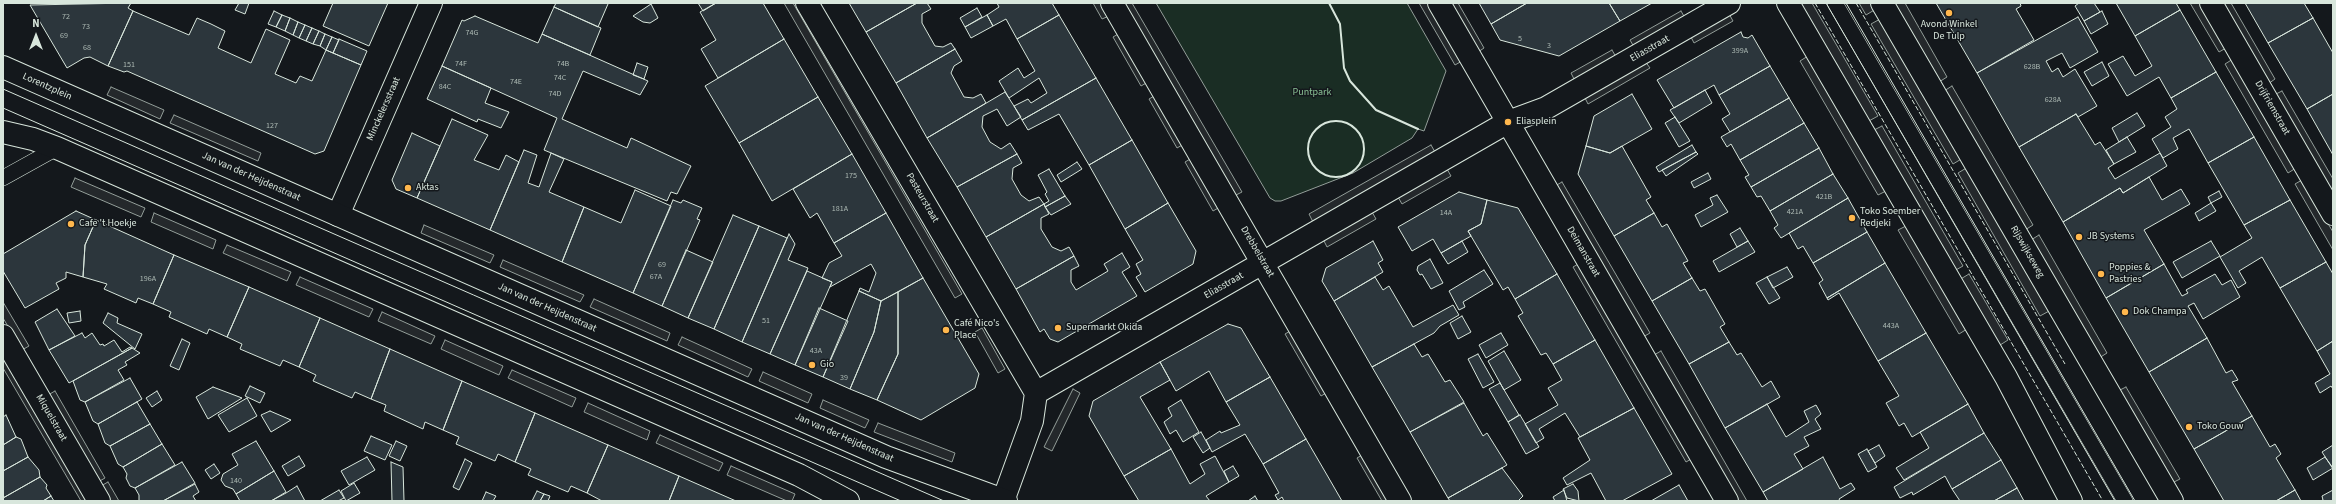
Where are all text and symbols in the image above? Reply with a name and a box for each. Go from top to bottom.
marker: Avond Winkel De Tulp [1944,8,1954,18]
house number: 72 [62,12,70,22]
north arrow [16,16,56,56]
text: N [32,16,40,31]
place label: Avond Winkel De Tulp [1921,19,1977,42]
house number: 73 [82,22,90,32]
house number: 74G [466,28,478,38]
house number: 69 [60,31,68,41]
street label: Eliasstraat [1628,33,1672,65]
house number: 5 [1518,34,1522,44]
house number: 3 [1547,41,1551,51]
house number: 68 [83,43,91,53]
house number: 399A [1732,46,1748,56]
house number: 74F [455,59,467,69]
house number: 74B [557,59,569,69]
house number: 151 [123,60,135,70]
house number: 628B [2024,62,2040,72]
street label: Lorentzplein [21,71,73,103]
house number: 74C [554,73,566,83]
street label: Minckelersstraat [365,75,403,143]
house number: 74E [510,77,522,87]
street label: Drijfriemstraat [2252,79,2292,137]
house number: 84C [439,82,451,92]
park label: Puntpark [1293,87,1331,99]
house number: 74D [549,89,561,99]
house number: 628A [2045,95,2061,105]
place label: Eliasplein [1516,116,1556,128]
marker: Eliasplein [1503,117,1513,127]
house number: 127 [266,121,278,131]
street label: Jan van der Heijdenstraat [200,150,302,204]
house number: 175 [845,171,857,181]
street label: Pasteurstraat [903,171,941,225]
place label: Aktas [416,182,439,194]
marker: Aktas [403,183,413,193]
house number: 421B [1816,192,1832,202]
house number: 181A [832,204,848,214]
place label: Toko Soember Redjeki [1860,206,1920,230]
house number: 421A [1787,207,1803,217]
house number: 14A [1440,208,1452,218]
marker: Toko Soember Redjeki [1847,213,1857,223]
place label: Cafe 't Hoekje [79,218,137,230]
marker: Cafe 't Hoekje [66,219,76,229]
street label: Drebbelstraat [1238,224,1276,280]
street label: Rijswijkseweg [2007,224,2047,280]
street label: Deimanstraat [1564,225,1602,279]
place label: JB Systems [2087,231,2134,243]
marker: JB Systems [2074,232,2084,242]
house number: 69 [658,260,666,270]
place label: Poppies & Pastries [2109,262,2151,286]
marker: Poppies & Pastries [2096,269,2106,279]
street label: Eliasstraat [1202,270,1246,302]
house number: 67A [650,272,662,282]
house number: 196A [140,274,156,284]
street label: Jan van der Heijdenstraat [496,281,598,335]
place label: Dok Champa [2133,306,2186,318]
marker: Dok Champa [2120,307,2130,317]
house number: 51 [762,316,770,326]
place label: Café Nico's Place [954,318,999,342]
house number: 443A [1883,321,1899,331]
place label: Supermarkt Okida [1066,322,1142,334]
marker: Supermarkt Okida [1053,323,1063,333]
marker: Café Nico's Place [941,325,951,335]
house number: 43A [810,346,822,356]
place label: Gio [820,359,834,371]
marker: Gio [807,360,817,370]
house number: 39 [840,373,848,383]
street label: Miquelstraat [33,392,69,444]
street label: Jan van der Heijdenstraat [793,411,895,465]
place label: Toko Gouw [2197,421,2244,433]
marker: Toko Gouw [2184,422,2194,432]
house number: 140 [230,476,242,486]

